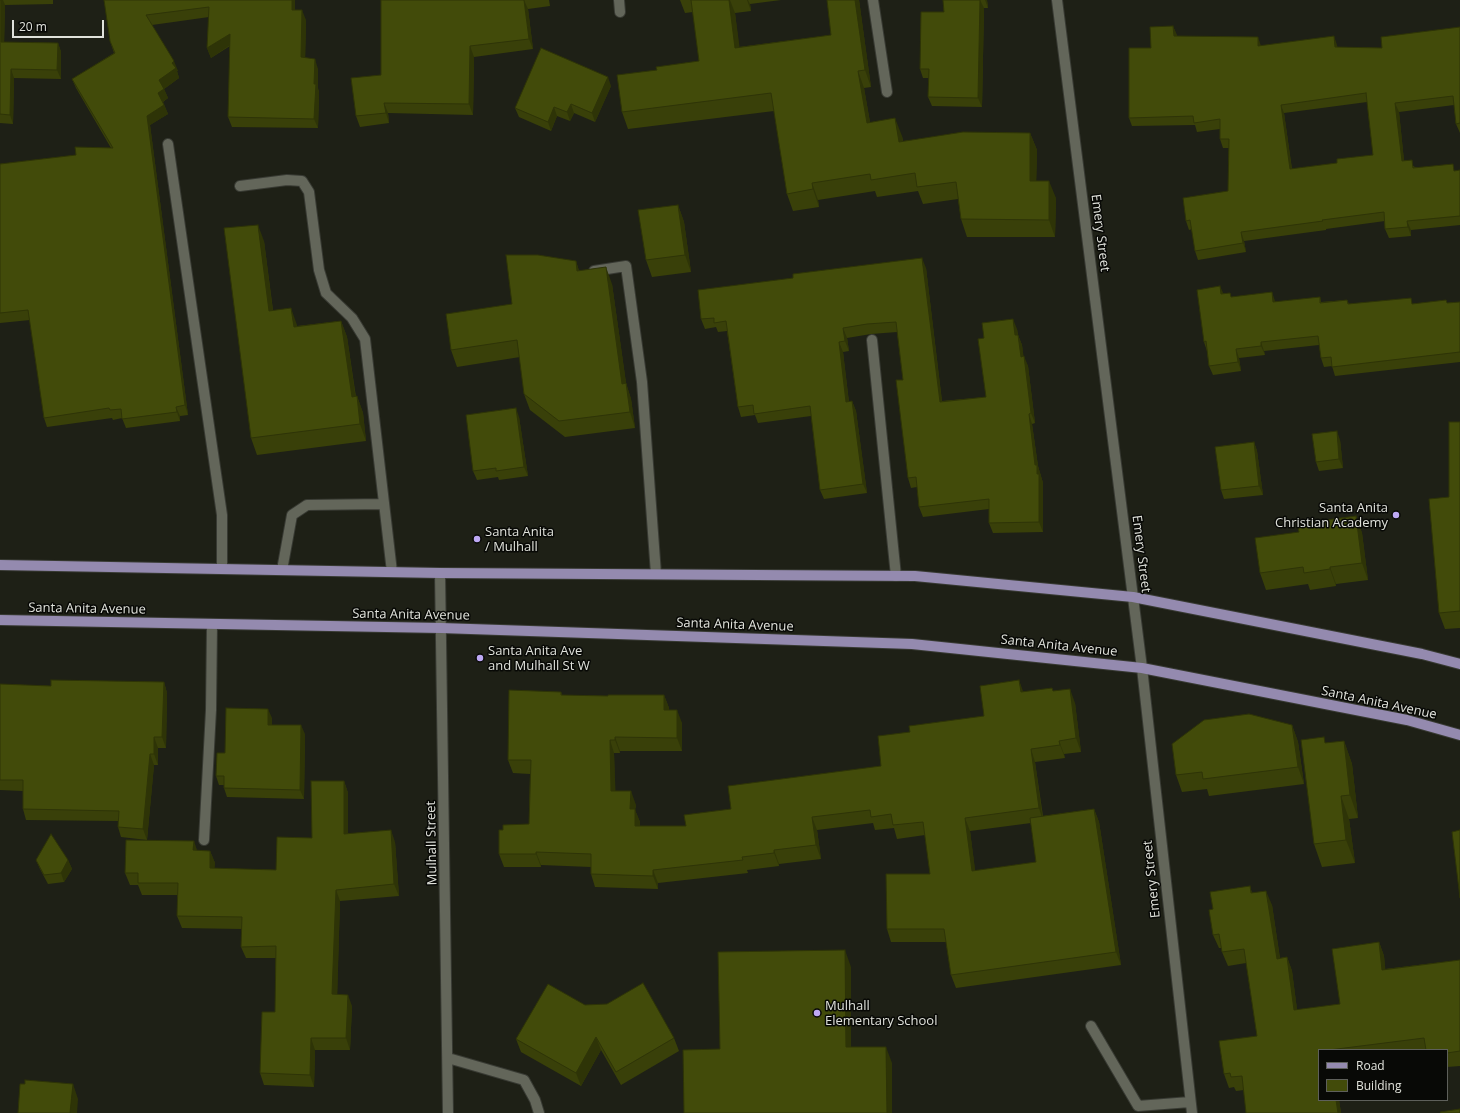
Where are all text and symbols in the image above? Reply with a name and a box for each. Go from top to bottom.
scale bar [14,12,106,38]
text: 20 m [19,18,47,35]
street label: Emery Street [1088,193,1112,273]
place label: Santa Anita Christian Academy [1275,500,1388,531]
marker: Santa Anita Christian Academy [1391,510,1401,520]
street label: Emery Street [1129,514,1153,594]
place label: Santa Anita / Mulhall [485,524,554,555]
marker: Santa Anita / Mulhall [472,534,482,544]
street label: Santa Anita Avenue [28,600,146,618]
street label: Santa Anita Avenue [352,606,470,624]
street label: Santa Anita Avenue [676,615,794,635]
street label: Santa Anita Avenue [1000,632,1118,660]
place label: Santa Anita Ave and Mulhall St W [488,643,590,674]
marker: Santa Anita Ave and Mulhall St W [475,653,485,663]
street label: Santa Anita Avenue [1320,683,1438,723]
street label: Mulhall Street [423,801,441,885]
street label: Emery Street [1140,839,1164,919]
place label: Mulhall Elementary School [825,998,937,1029]
marker: Mulhall Elementary School [812,1008,822,1018]
legend [1318,1049,1448,1101]
text: Road [1356,1057,1385,1074]
text: Building [1356,1077,1401,1094]

